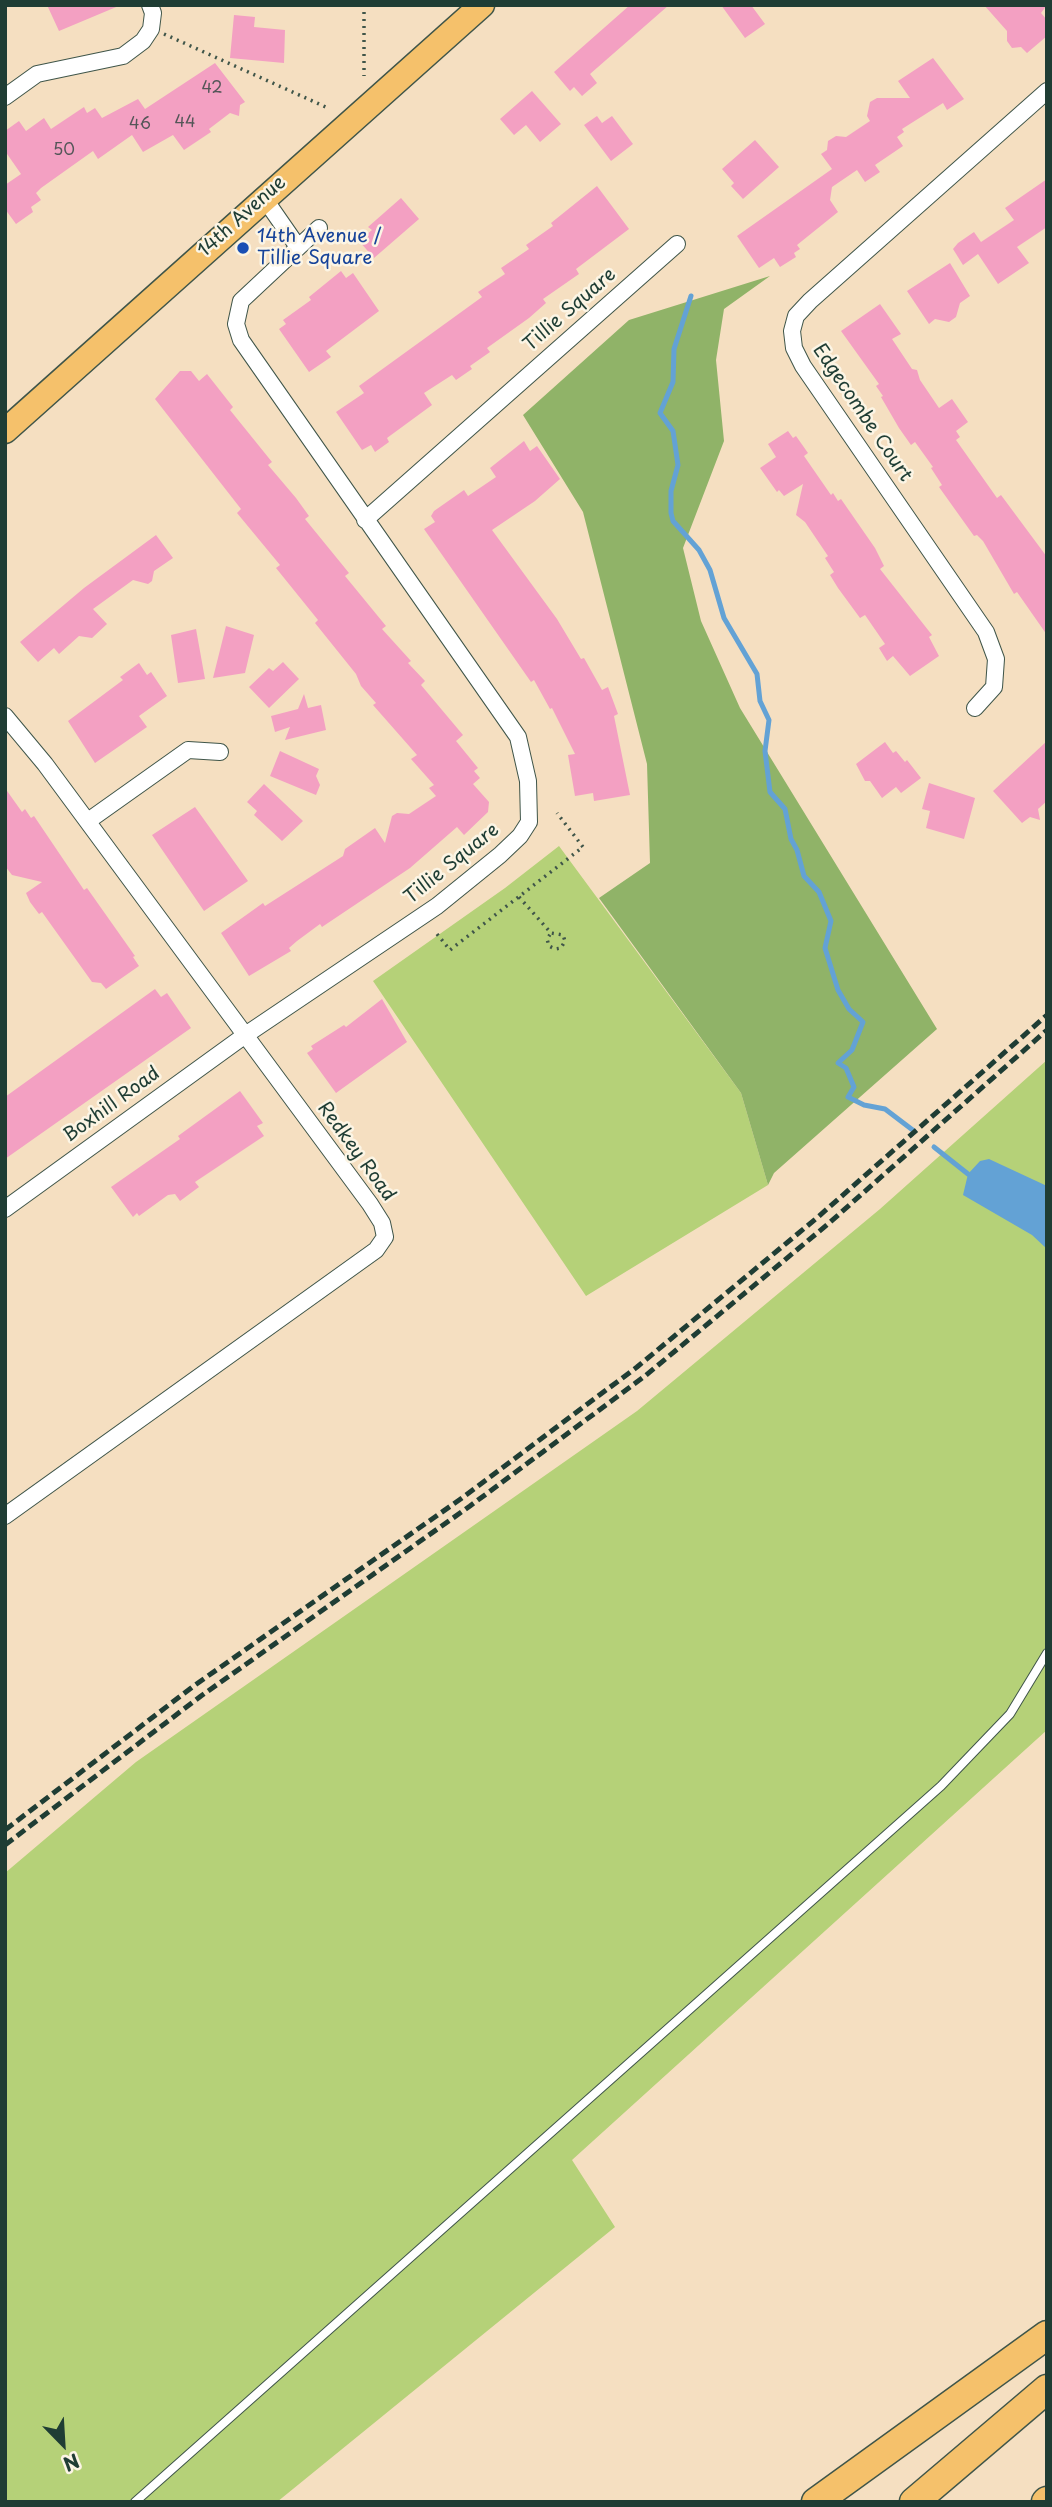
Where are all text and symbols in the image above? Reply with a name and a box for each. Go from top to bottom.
house number: 42 [201,79,223,99]
house number: 44 [174,113,196,133]
house number: 46 [129,115,151,135]
house number: 50 [53,141,75,161]
street label: 14th Avenue [193,172,291,262]
place label: 14th Avenue / Tillie Square [257,226,382,270]
marker: 14th Avenue / Tillie Square [235,240,251,256]
street label: Tillie Square [519,264,621,356]
street label: Edgecombe Court [808,340,916,486]
street label: Tillie Square [400,819,504,909]
street label: Boxhill Road [59,1062,165,1148]
street label: Redkey Road [312,1098,400,1206]
north arrow [28,2409,98,2479]
text: N [59,2447,84,2479]

